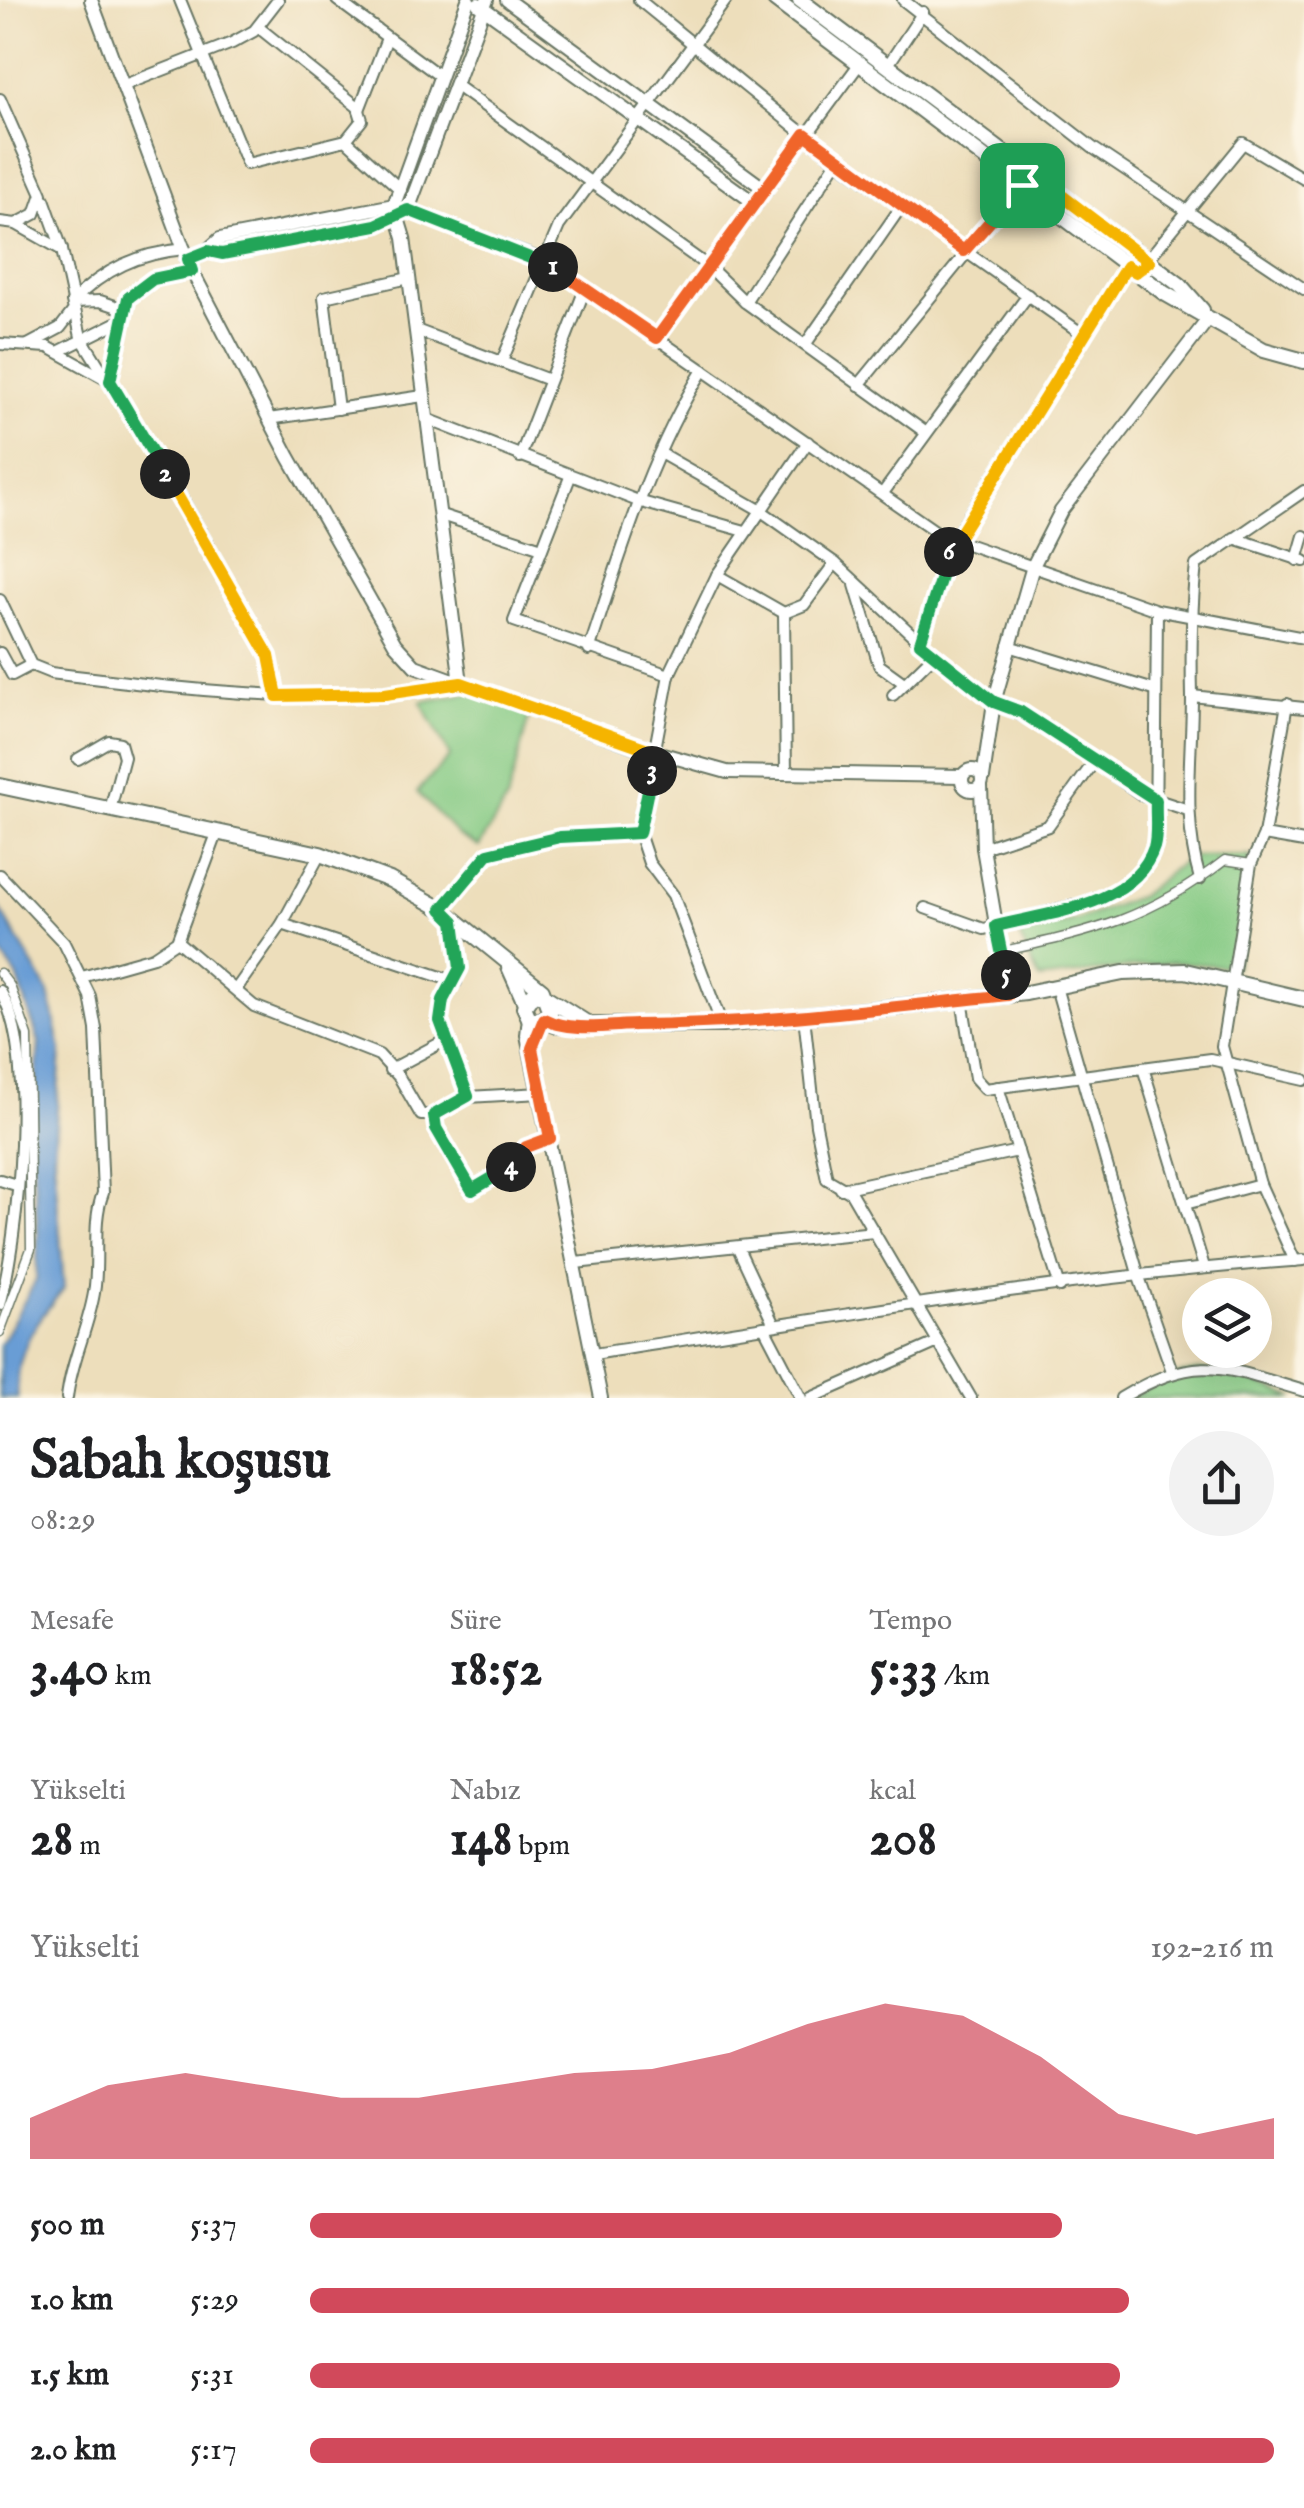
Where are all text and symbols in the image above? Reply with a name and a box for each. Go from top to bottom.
pin [980,143,1065,228]
icon: arrive [995,158,1050,213]
pin: 1 [528,242,578,292]
text: 1 [548,249,558,284]
pin: 2 [140,449,190,499]
text: 2 [158,456,172,491]
pin: 6 [924,527,974,577]
text: 6 [943,534,955,569]
pin: 3 [627,746,677,796]
text: 3 [647,753,657,788]
pin: 5 [981,950,1031,1000]
text: 5 [1001,957,1011,992]
pin: 4 [486,1142,536,1192]
text: 4 [504,1149,518,1184]
map controls [1182,1278,1272,1368]
button: layers [1182,1278,1272,1368]
text: Sabah koşusu [30,1427,331,1497]
button: share [1169,1431,1274,1536]
text: 08:29 [30,1500,96,1541]
text: Mesafe [30,1604,114,1639]
text: Süre [450,1604,502,1639]
text: Tempo [869,1604,952,1639]
text: 3.40 [30,1639,109,1702]
text: 18:52 [450,1639,542,1702]
text: 5:33 [869,1639,938,1702]
text: km [109,1659,152,1694]
text: /km [938,1659,990,1694]
text: Yükselti [30,1774,126,1809]
text: Nabız [450,1774,521,1809]
text: kcal [869,1774,916,1809]
text: 28 [30,1809,73,1872]
text: 148 [450,1809,512,1872]
text: 208 [869,1809,937,1872]
text: m [73,1829,101,1864]
text: bpm [512,1829,570,1864]
text: Yükselti [30,1928,140,1969]
text: 192–216 m [1150,1928,1274,1969]
text: 500 m [30,2205,105,2246]
text: 5:37 [190,2205,237,2246]
text: 1.0 km [30,2280,113,2321]
text: 5:29 [190,2280,239,2321]
text: 1.5 km [30,2355,109,2396]
text: 5:31 [190,2355,234,2396]
text: 2.0 km [30,2430,116,2471]
text: 5:17 [190,2430,237,2471]

